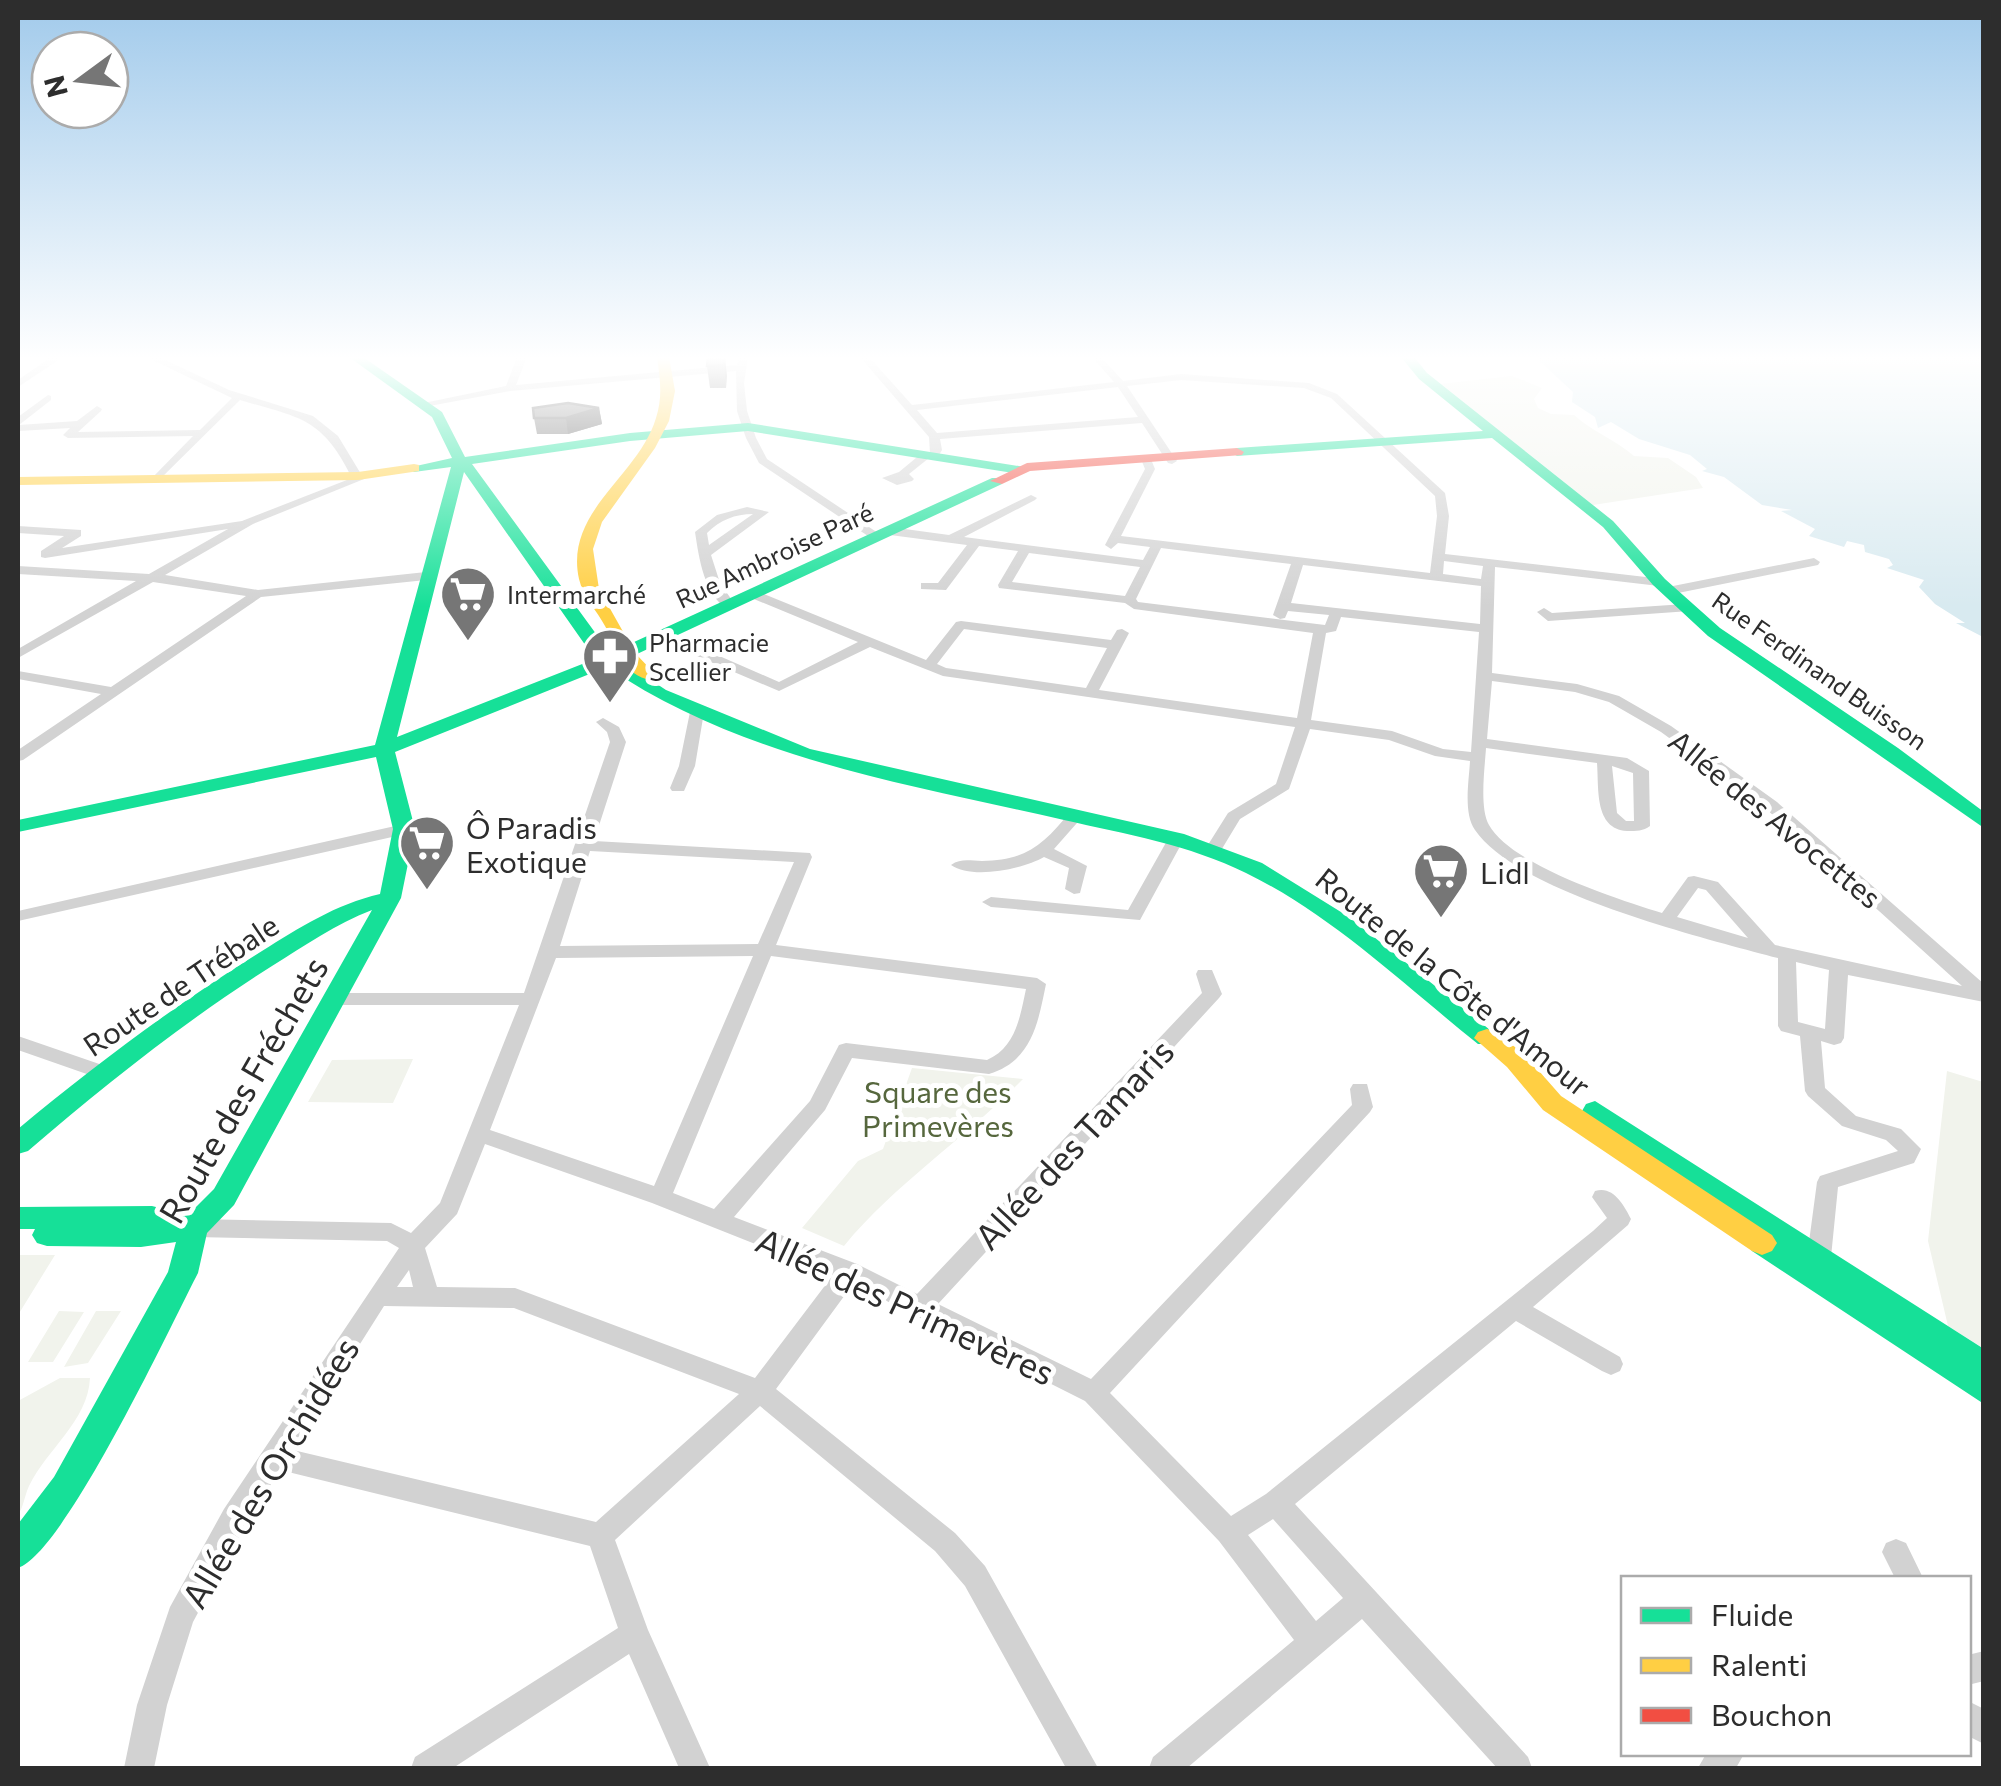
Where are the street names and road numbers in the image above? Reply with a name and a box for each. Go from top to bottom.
street label: Rue Ambroise Paré [671,496,877,614]
street label: Rue Ferdinand Buisson [1707,584,1933,756]
street label: Allée des Avocettes [1662,721,1890,915]
street label: Route de la Côte d'Amour [1309,859,1599,1103]
street label: Route de Trébale [75,905,285,1063]
street label: Route des Fréchets [148,948,336,1230]
street label: Allée des Tamaris [964,1029,1182,1257]
street label: Allée des Primevères [750,1217,1062,1393]
street label: Allée des Orchidées [171,1329,367,1615]

